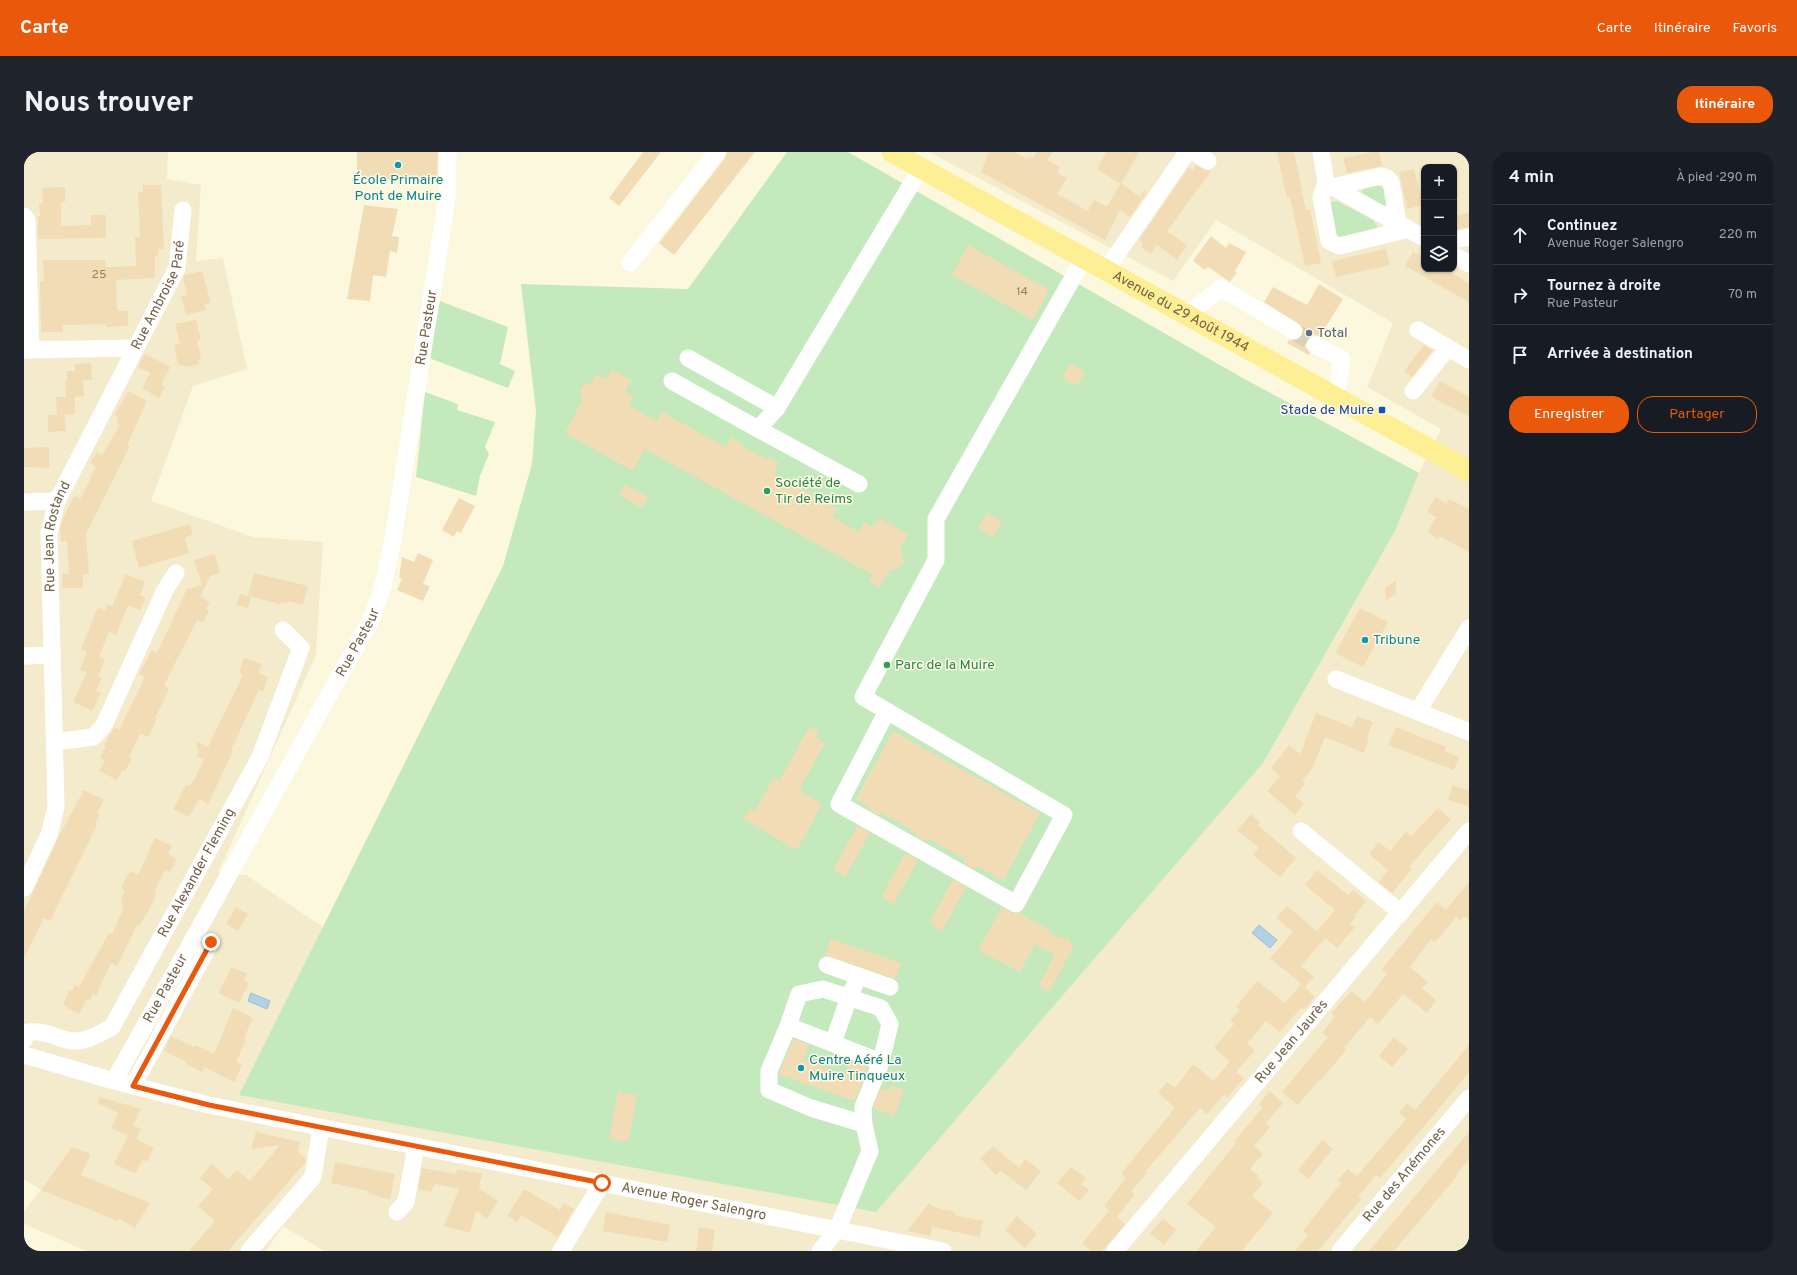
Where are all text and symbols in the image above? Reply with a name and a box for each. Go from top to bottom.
text: Carte [20,16,69,40]
text: Carte [1597,20,1632,37]
text: Itinéraire [1654,20,1711,37]
text: Favoris [1733,20,1777,37]
text: Nous trouver [24,86,193,122]
button: Itinéraire [1677,86,1773,123]
marker: École Primaire Pont de Muire [393,160,403,170]
map controls [1421,164,1457,272]
button: + [1421,164,1457,200]
text: 4 min [1509,167,1554,189]
text: À pied · 290 m [1676,170,1757,186]
place label: École Primaire Pont de Muire [353,171,443,205]
button: − [1421,200,1457,236]
text: Continuez [1547,217,1617,236]
icon: ahead [1509,224,1531,246]
text: 220 m [1719,227,1757,243]
button: layers [1421,236,1457,272]
text: Avenue Roger Salengro [1547,236,1684,252]
street label: Rue Ambroise Paré [128,239,188,353]
house number: 25 [92,267,106,283]
street label: Avenue du 29 Août 1944 [1109,267,1252,356]
text: Tournez à droite [1547,277,1661,296]
house number: 14 [1016,284,1028,300]
icon: right [1509,284,1531,306]
text: 70 m [1728,287,1757,303]
street label: Rue Pasteur [412,288,441,367]
text: Rue Pasteur [1547,296,1618,312]
place label: Total [1317,325,1348,342]
marker: Total [1304,328,1314,338]
icon: arrive [1509,344,1531,366]
text: Arrivée à destination [1547,345,1693,364]
button: Enregistrer [1509,396,1629,433]
button: Partager [1637,396,1757,433]
place label: Stade de Muire [1280,402,1374,419]
marker: Stade de Muire [1377,405,1387,415]
place label: Société de Tir de Reims [775,475,853,508]
street label: Rue Jean Rostand [41,478,74,592]
marker: Société de Tir de Reims [762,486,772,496]
street label: Rue Pasteur [332,605,383,680]
place label: Tribune [1373,632,1420,649]
marker: Tribune [1360,635,1370,645]
place label: Parc de la Muire [895,657,995,674]
marker: Parc de la Muire [882,660,892,670]
street label: Rue Alexander Fleming [154,805,239,940]
route end [202,933,220,951]
street label: Rue Pasteur [140,950,192,1026]
street label: Rue Jean Jaurès [1252,996,1332,1087]
place label: Centre Aéré La Muire Tinqueux [809,1052,905,1085]
marker: Centre Aéré La Muire Tinqueux [796,1063,806,1073]
street label: Rue des Anémones [1359,1123,1449,1226]
route start [593,1174,611,1192]
street label: Avenue Roger Salengro [620,1179,768,1224]

